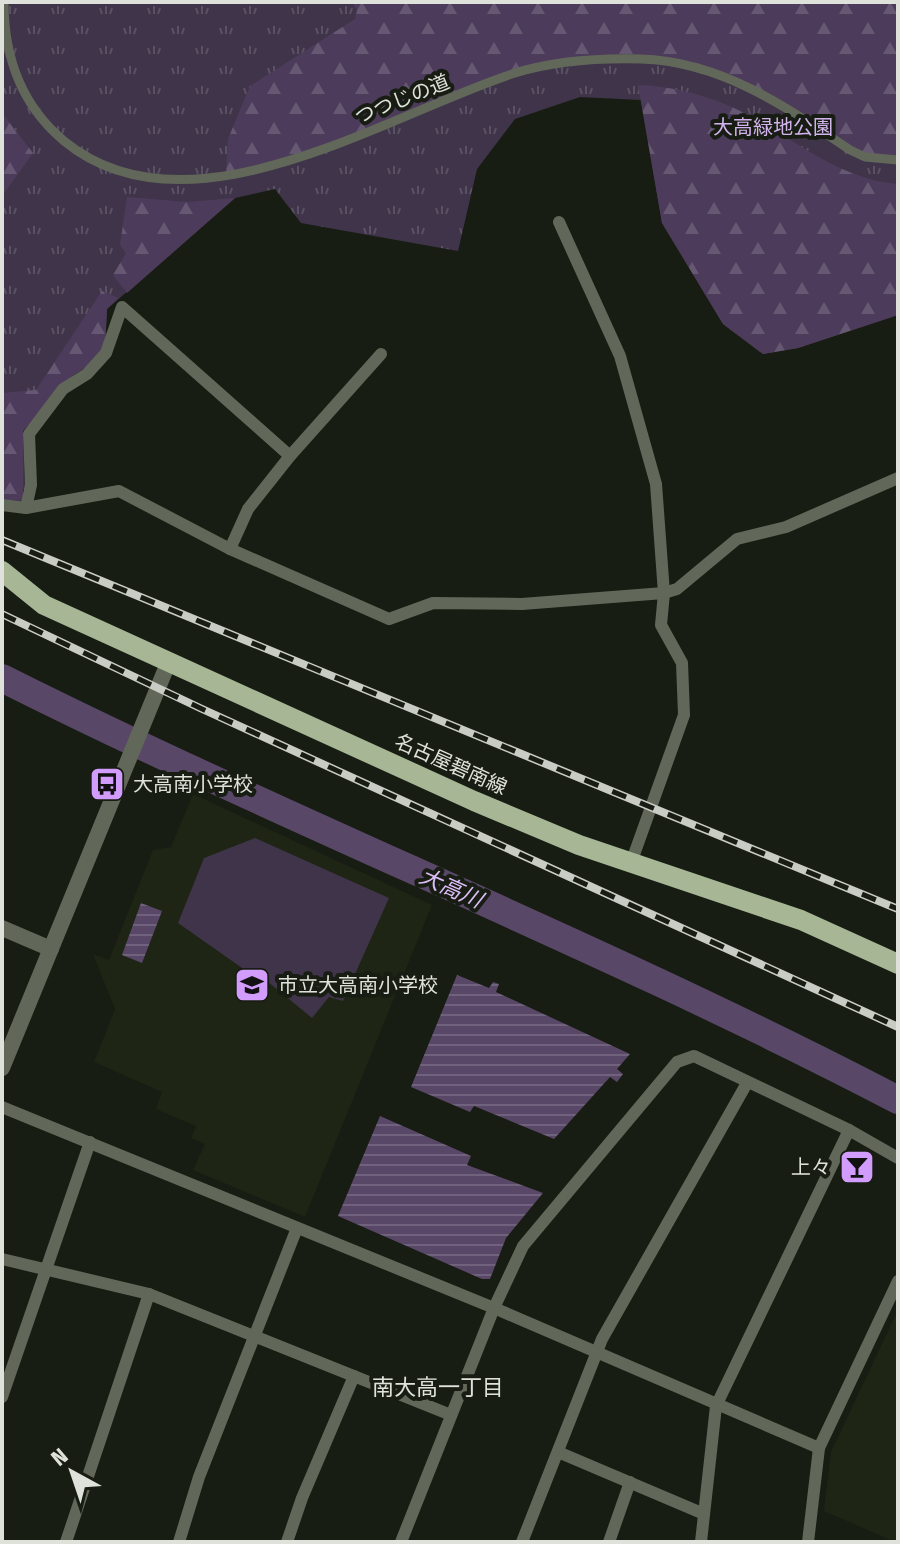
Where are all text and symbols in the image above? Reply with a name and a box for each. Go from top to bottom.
street label: つつじの道 [351,69,453,129]
park label: 大高緑地公園 [713,115,833,139]
street label: 名古屋碧南線 [391,729,511,799]
bus stop icon: 大高南小学校 [88,765,126,803]
place label: 大高南小学校 [133,772,253,796]
water label: 大高川 [415,862,488,915]
school or university icon: 市立大高南小学校 [233,966,271,1004]
place label: 市立大高南小学校 [278,973,438,997]
bar icon: 上々 [838,1148,876,1186]
place label: 上々 [791,1155,831,1179]
district label: 南大高一丁目 [372,1374,504,1401]
north arrow [32,1432,112,1512]
text: N [46,1442,73,1472]

